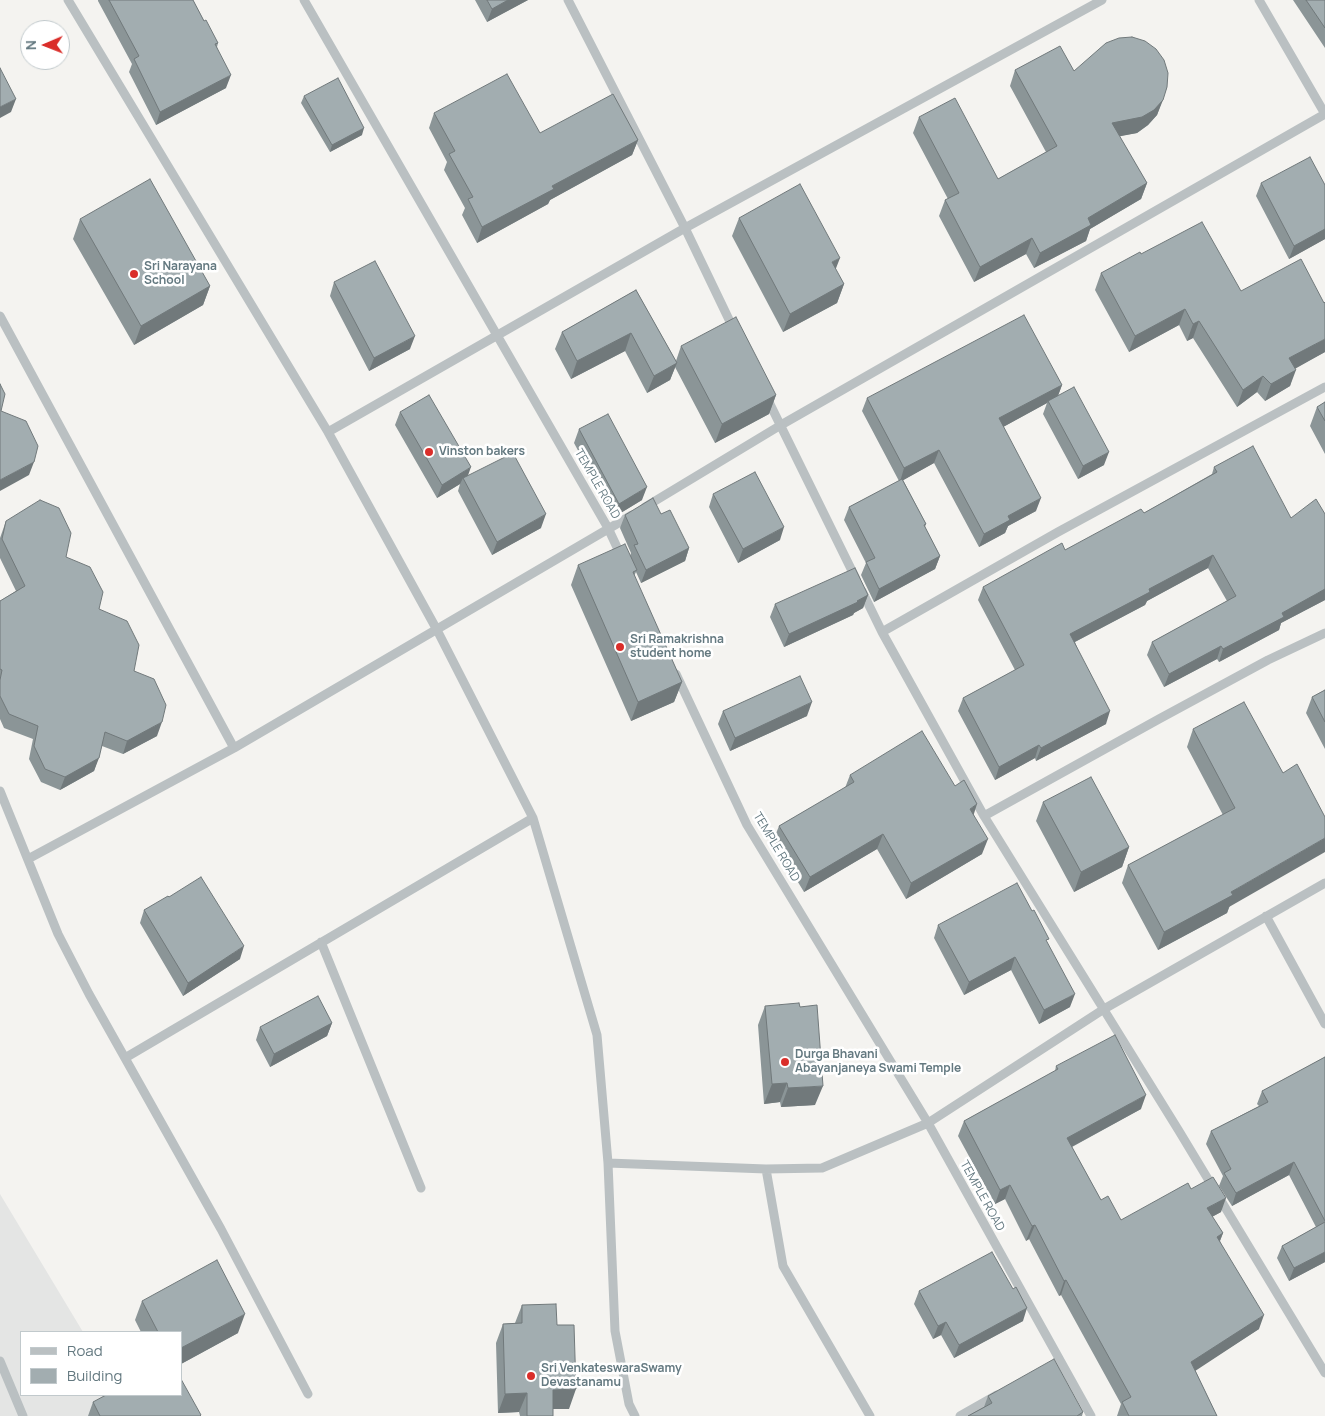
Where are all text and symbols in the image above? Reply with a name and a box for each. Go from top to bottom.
north arrow [20,20,70,70]
text: N [21,40,40,50]
place label: Sri Narayana School [144,260,217,288]
marker: Sri Narayana School [128,268,140,280]
place label: Vinston bakers [439,445,525,459]
marker: Vinston bakers [423,446,435,458]
street label: TEMPLE ROAD [571,446,623,522]
place label: Sri Ramakrishna student home [630,633,724,661]
marker: Sri Ramakrishna student home [614,641,626,653]
street label: TEMPLE ROAD [750,810,802,884]
place label: Durga Bhavani Abayanjaneya Swami Temple [795,1048,961,1076]
marker: Durga Bhavani Abayanjaneya Swami Temple [779,1056,791,1068]
street label: TEMPLE ROAD [957,1158,1007,1234]
legend [20,1331,182,1396]
text: Road [67,1340,103,1361]
place label: Sri VenkateswaraSwamy Devastanamu [541,1362,682,1390]
text: Building [67,1365,122,1386]
marker: Sri VenkateswaraSwamy Devastanamu [525,1370,537,1382]

